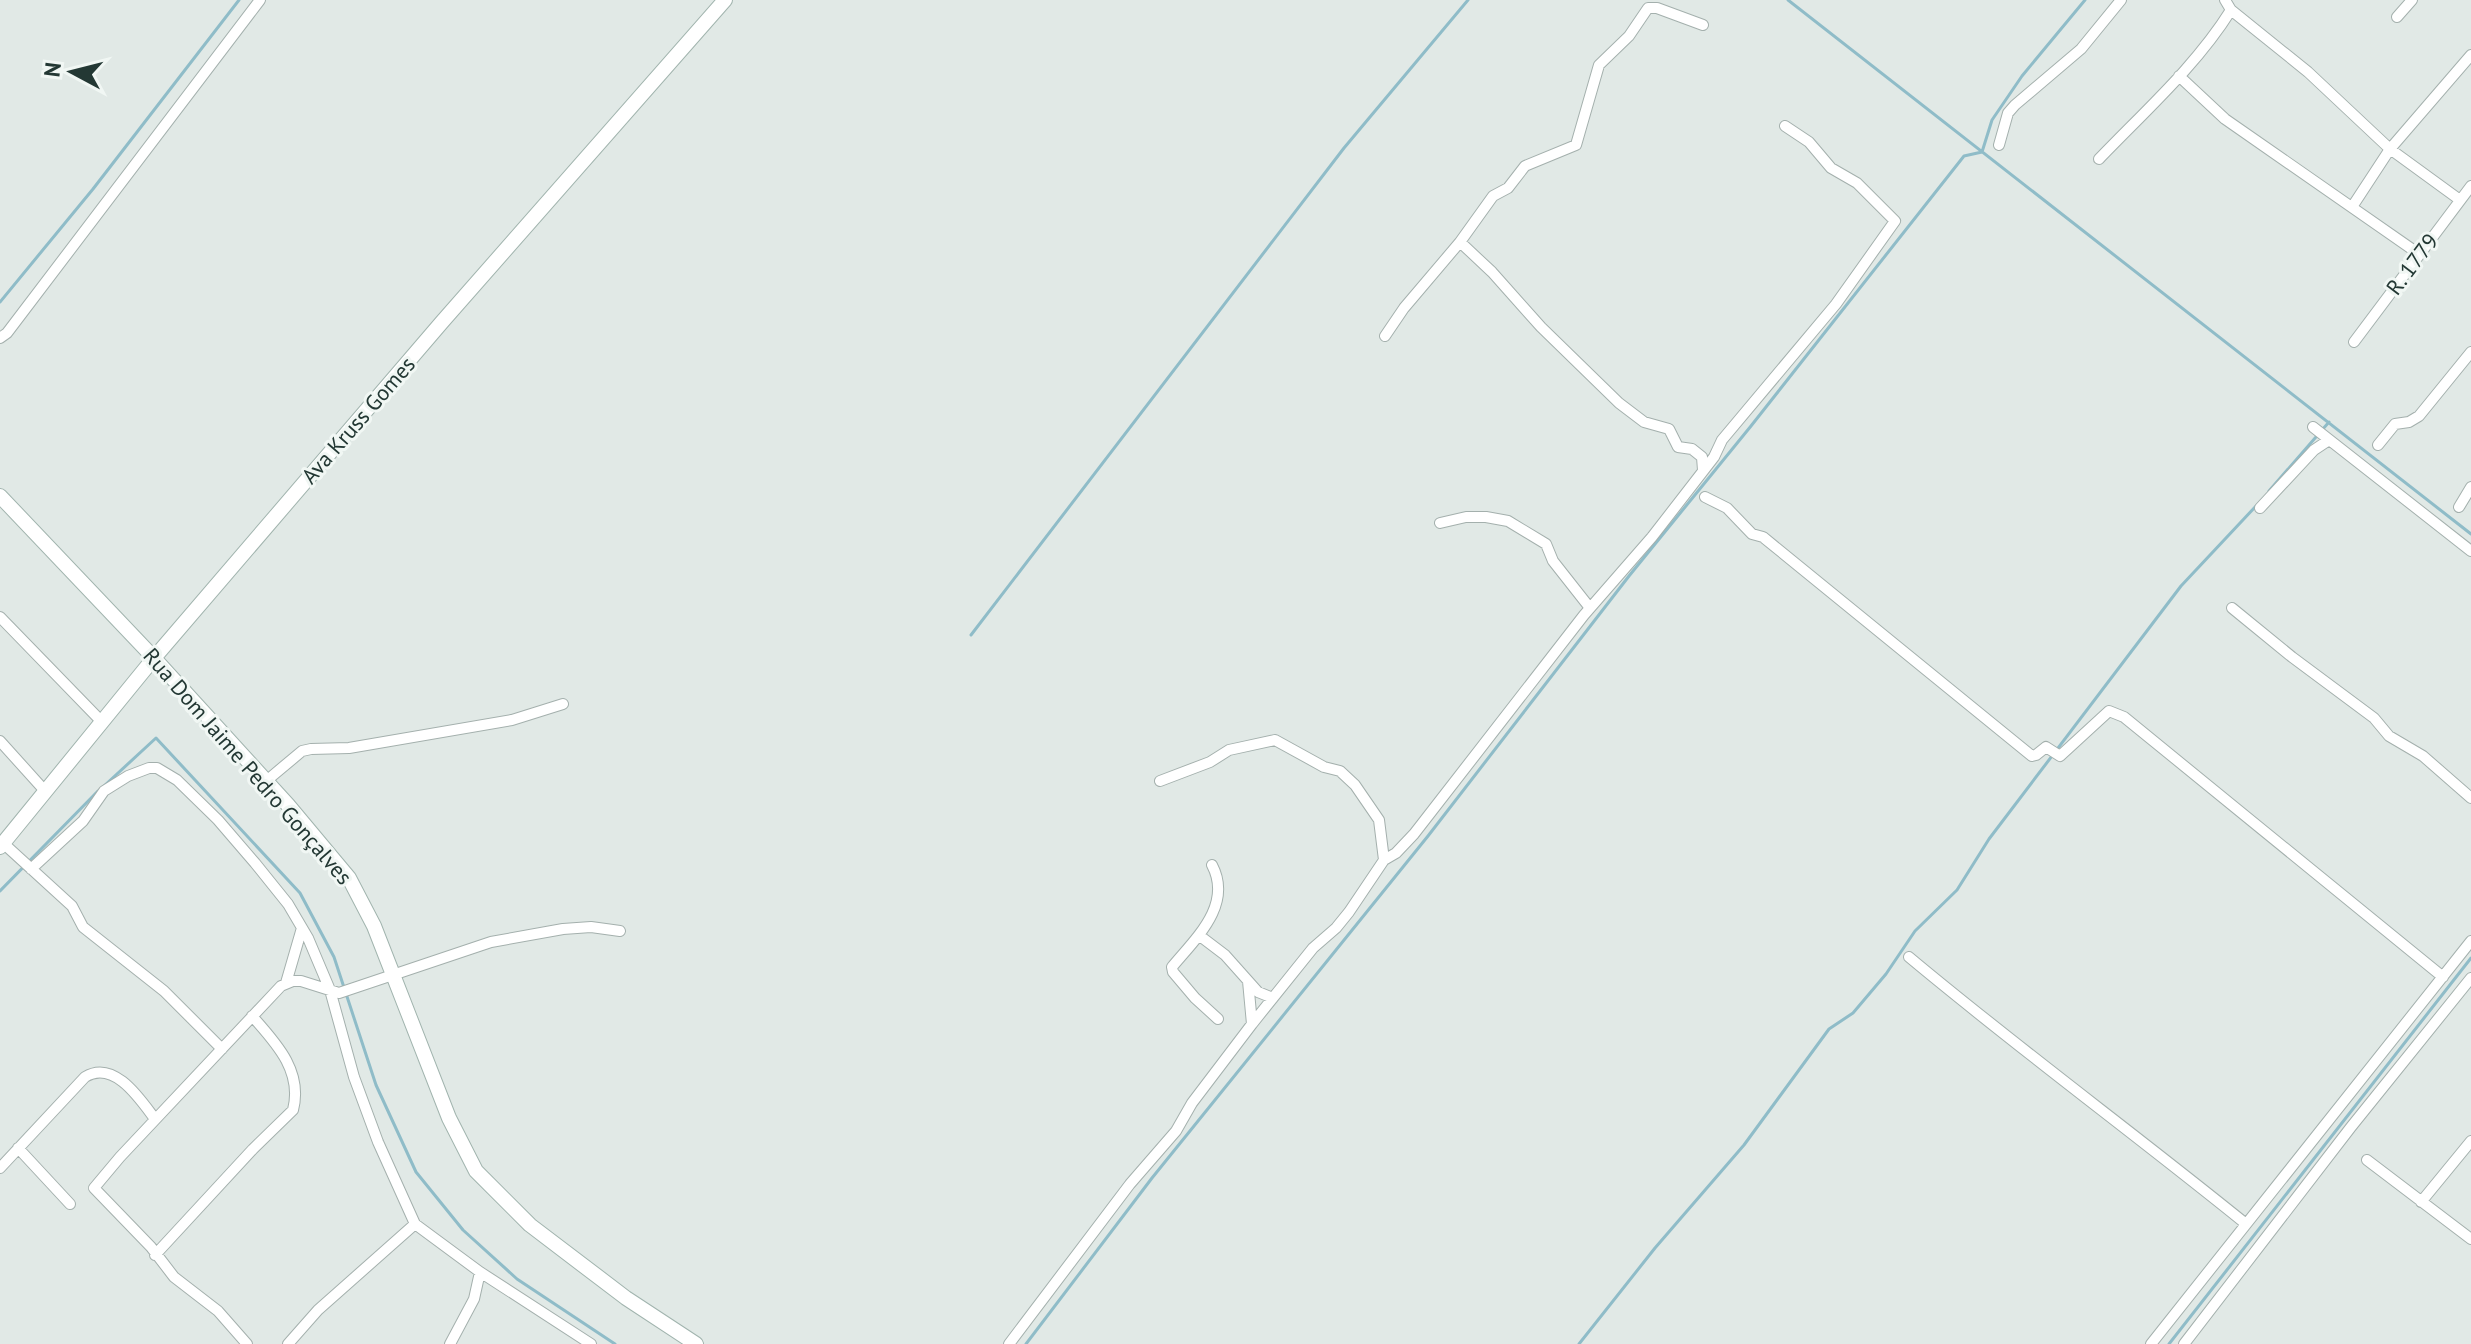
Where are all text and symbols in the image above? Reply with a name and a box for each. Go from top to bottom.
north arrow [32,32,112,112]
text: N [37,61,67,78]
street label: R. 1779 [2380,228,2444,300]
street label: Ava Kruss Gomes [295,351,421,489]
street label: Rua Dom Jaime Pedro Gonçalves [138,642,358,890]

